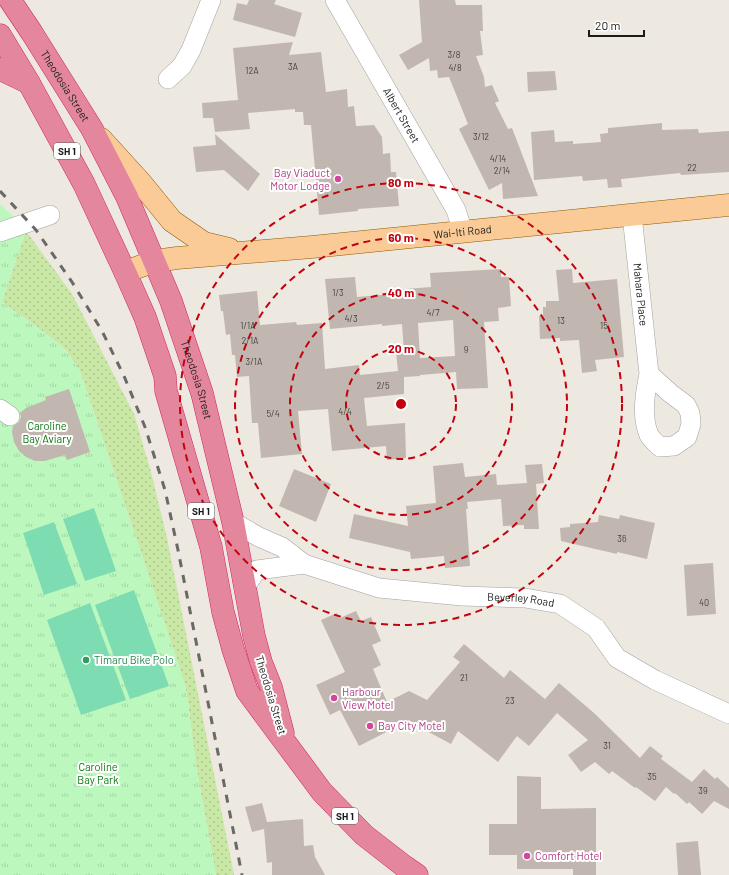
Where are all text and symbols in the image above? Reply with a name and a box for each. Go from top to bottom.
scale bar [589,12,644,38]
text: 20 m [595,18,621,32]
street label: Theodosia Street [38,47,93,124]
house number: 3/8 [448,49,461,60]
house number: 3A [288,61,299,72]
house number: 4/8 [448,62,462,73]
house number: 12A [245,65,259,76]
street label: Albert Street [381,85,423,145]
house number: 3/12 [473,131,489,142]
road number: SH 1 [54,143,80,159]
house number: 4/14 [490,153,506,164]
house number: 22 [687,162,697,173]
house number: 2/14 [494,165,510,176]
place label: Bay Viaduct Motor Lodge [270,166,330,192]
marker: Bay Viaduct Motor Lodge [333,174,343,184]
text: 80 m [388,175,414,189]
street label: Wai-Iti Road [433,222,492,241]
text: 60 m [388,230,414,244]
street label: Mahara Place [631,262,651,327]
text: 40 m [388,285,414,299]
house number: 1/3 [332,287,344,298]
house number: 4/7 [427,307,440,318]
house number: 4/3 [344,313,358,324]
house number: 13 [557,315,565,326]
house number: 1/1A [240,320,256,331]
house number: 15 [600,320,608,331]
house number: 2/1A [241,335,259,346]
street label: Theodosia Street [179,338,215,420]
text: 20 m [388,341,414,355]
house number: 9 [464,344,469,355]
house number: 3/1A [246,356,263,367]
house number: 2/5 [376,380,390,391]
centre of rings [394,397,408,411]
house number: 4/4 [338,406,352,417]
house number: 5/4 [266,408,280,419]
park label: Caroline Bay Aviary [22,419,72,445]
road number: SH 1 [188,503,214,519]
house number: 36 [617,533,627,544]
street label: Beverley Road [487,590,555,609]
house number: 40 [699,597,709,608]
place label: Timaru Bike Polo [94,653,174,666]
street label: Theodosia Street [253,654,290,736]
marker: Timaru Bike Polo [81,655,91,665]
house number: 21 [460,672,468,683]
place label: Harbour View Motel [342,685,393,711]
marker: Harbour View Motel [329,693,339,703]
house number: 23 [505,695,515,706]
place label: Bay City Motel [378,719,444,732]
marker: Bay City Motel [365,721,375,731]
house number: 31 [603,740,611,751]
park label: Caroline Bay Park [77,760,119,786]
house number: 35 [647,771,657,782]
house number: 39 [698,785,708,796]
road number: SH 1 [332,808,358,824]
place label: Comfort Hotel [535,849,602,862]
marker: Comfort Hotel [522,851,532,861]

